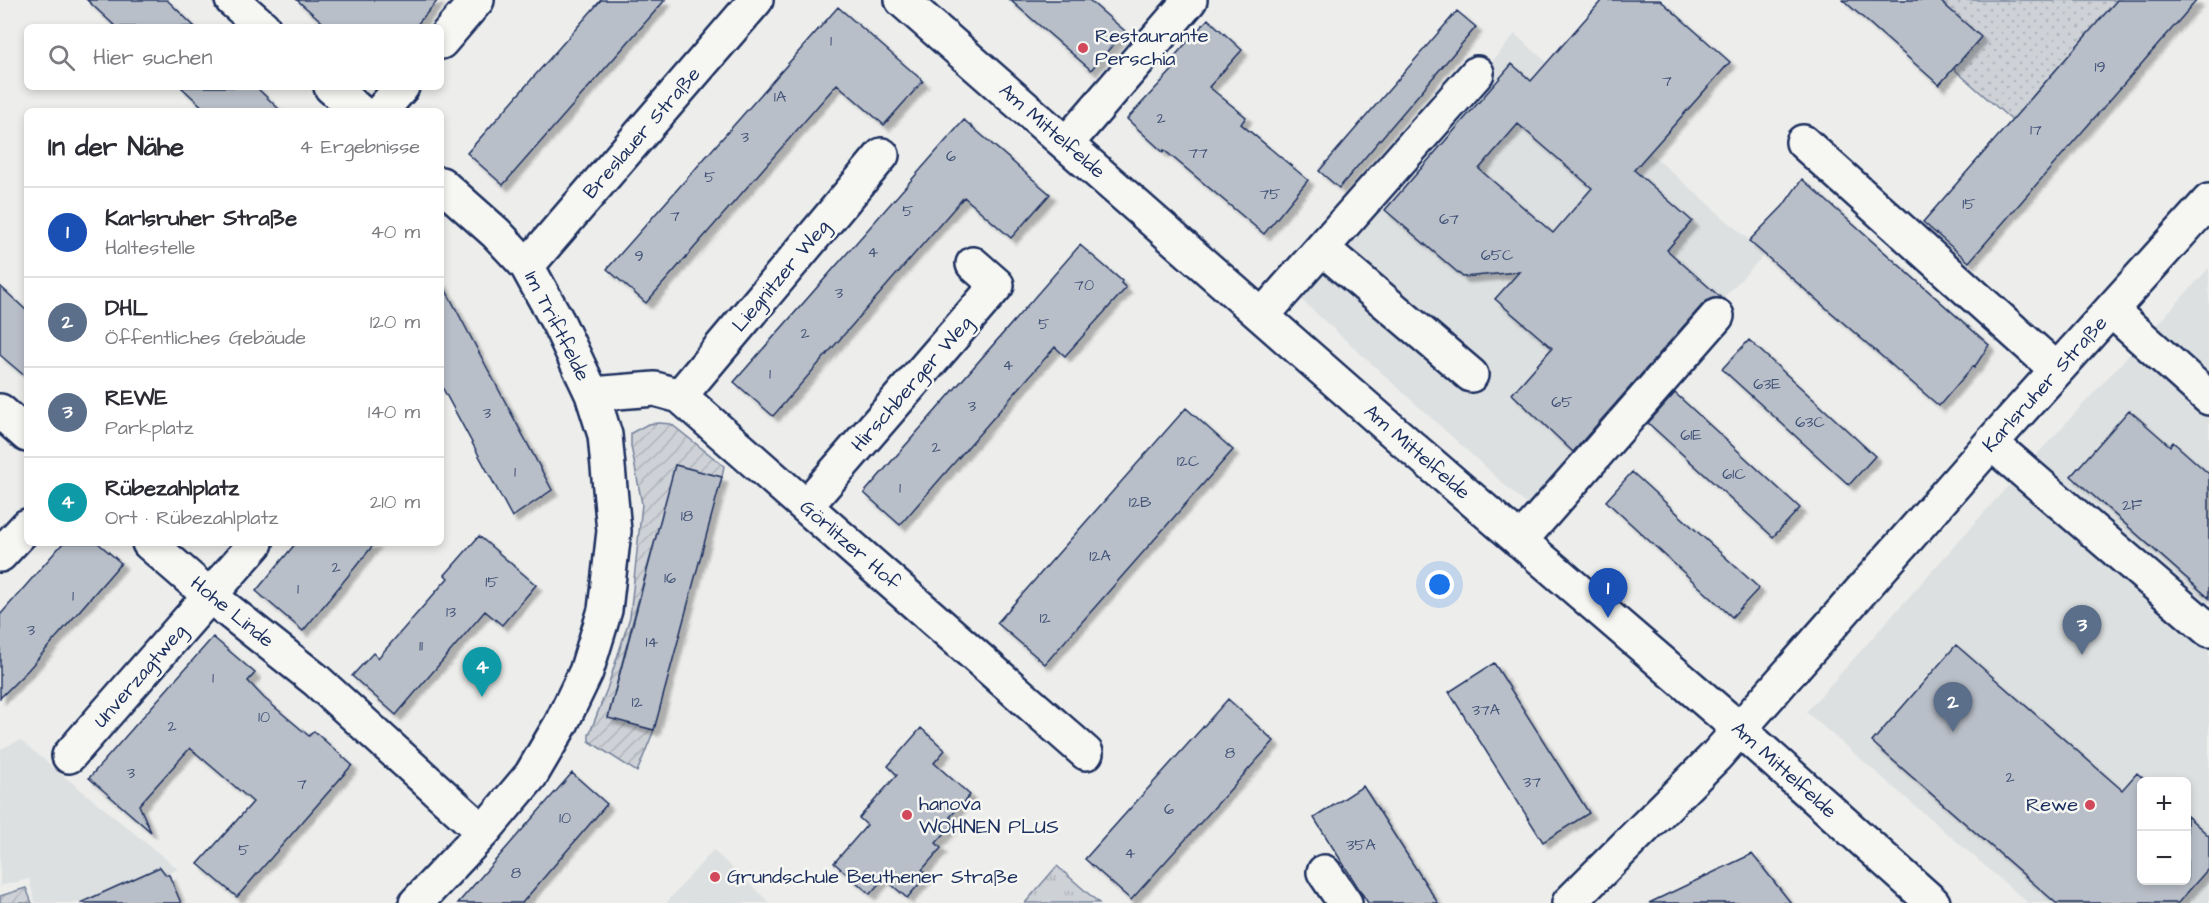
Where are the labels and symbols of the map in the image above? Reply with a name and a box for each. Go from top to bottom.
place label: Restaurante Perschia [1095,22,1209,73]
house number: 1 [830,30,832,52]
marker: Restaurante Perschia [1076,41,1090,55]
house number: 19 [2094,56,2106,78]
street label: Breslauer Straße [577,61,707,205]
house number: 7 [1662,70,1672,92]
street label: Am Mittelfelde [993,77,1112,185]
house number: 1A [774,86,786,108]
house number: 2 [1156,107,1166,129]
house number: 17 [2030,119,2042,141]
house number: 3 [741,126,749,148]
house number: 77 [1188,142,1208,164]
house number: 6 [946,145,956,167]
house number: 5 [704,166,716,188]
house number: 75 [1259,183,1281,205]
house number: 15 [1962,193,1976,215]
house number: 5 [902,200,914,222]
house number: 7 [670,205,680,227]
house number: 67 [1439,208,1459,230]
street label: Liegnitzer Weg [726,214,837,339]
house number: 4 [868,241,879,263]
house number: 65C [1481,244,1513,266]
house number: 9 [634,245,644,267]
street label: Im Triftfelde [517,266,597,386]
house number: 70 [1074,274,1094,296]
house number: 3 [835,282,843,304]
street label: Hirschberger Weg [845,310,980,459]
street label: Karlsruher Straße [1976,310,2114,458]
house number: 5 [1038,313,1050,335]
house number: 2 [800,322,810,344]
house number: 4 [1003,354,1014,376]
house number: 1 [769,363,771,385]
house number: 63E [1753,373,1781,395]
house number: 65 [1551,391,1573,413]
house number: 3 [968,395,976,417]
street label: Am Mittelfelde [1358,398,1477,506]
house number: 3 [483,402,491,424]
house number: 63C [1795,411,1825,433]
house number: 61E [1680,424,1702,446]
house number: 2 [931,436,941,458]
house number: 12C [1177,450,1199,472]
house number: 1 [514,461,516,483]
house number: 61C [1722,463,1746,485]
house number: 1 [899,477,901,499]
house number: 12B [1129,491,1152,513]
street label: Görlitzer Hof [793,493,907,597]
house number: 2F [2122,494,2142,516]
house number: 18 [681,505,693,527]
house number: 12A [1089,545,1111,567]
house number: 2 [331,556,341,578]
house number: 16 [664,567,676,589]
pin: 1 [1588,568,1628,618]
street label: Hohe Linde [184,570,280,654]
your location [1425,570,1454,599]
house number: 15 [485,571,499,593]
house number: 1 [297,578,299,600]
house number: 1 [72,585,74,607]
house number: 13 [446,601,456,623]
pin: 3 [2062,606,2102,655]
house number: 12 [1039,607,1051,629]
street label: Unverzagtweg [87,618,194,735]
house number: 3 [27,619,35,641]
house number: 14 [646,631,659,653]
house number: 11 [419,635,423,657]
pin: 4 [462,648,502,697]
house number: 1 [212,667,214,689]
pin: 2 [1934,682,1972,732]
house number: 12 [631,691,643,713]
house number: 37A [1472,699,1500,721]
house number: 10 [258,706,270,728]
house number: 2 [167,715,177,737]
street label: Am Mittelfelde [1725,715,1843,825]
house number: 8 [1225,742,1235,764]
house number: 3 [127,762,135,784]
house number: 2 [2005,766,2015,788]
house number: 37 [1523,771,1541,793]
house number: 7 [297,773,307,795]
place label: hanova WOHNEN PLUS [919,790,1059,841]
place label: Rewe [2026,791,2078,819]
house number: 6 [1164,798,1174,820]
marker: Rewe [2083,798,2097,812]
house number: 10 [559,807,571,829]
marker: hanova WOHNEN PLUS [900,808,914,822]
house number: 35A [1346,834,1376,856]
house number: 5 [238,839,250,861]
house number: 4 [1125,842,1136,864]
house number: 8 [511,862,521,884]
place label: Grundschule Beuthener Straße [727,863,1018,891]
marker: Grundschule Beuthener Straße [708,870,722,884]

